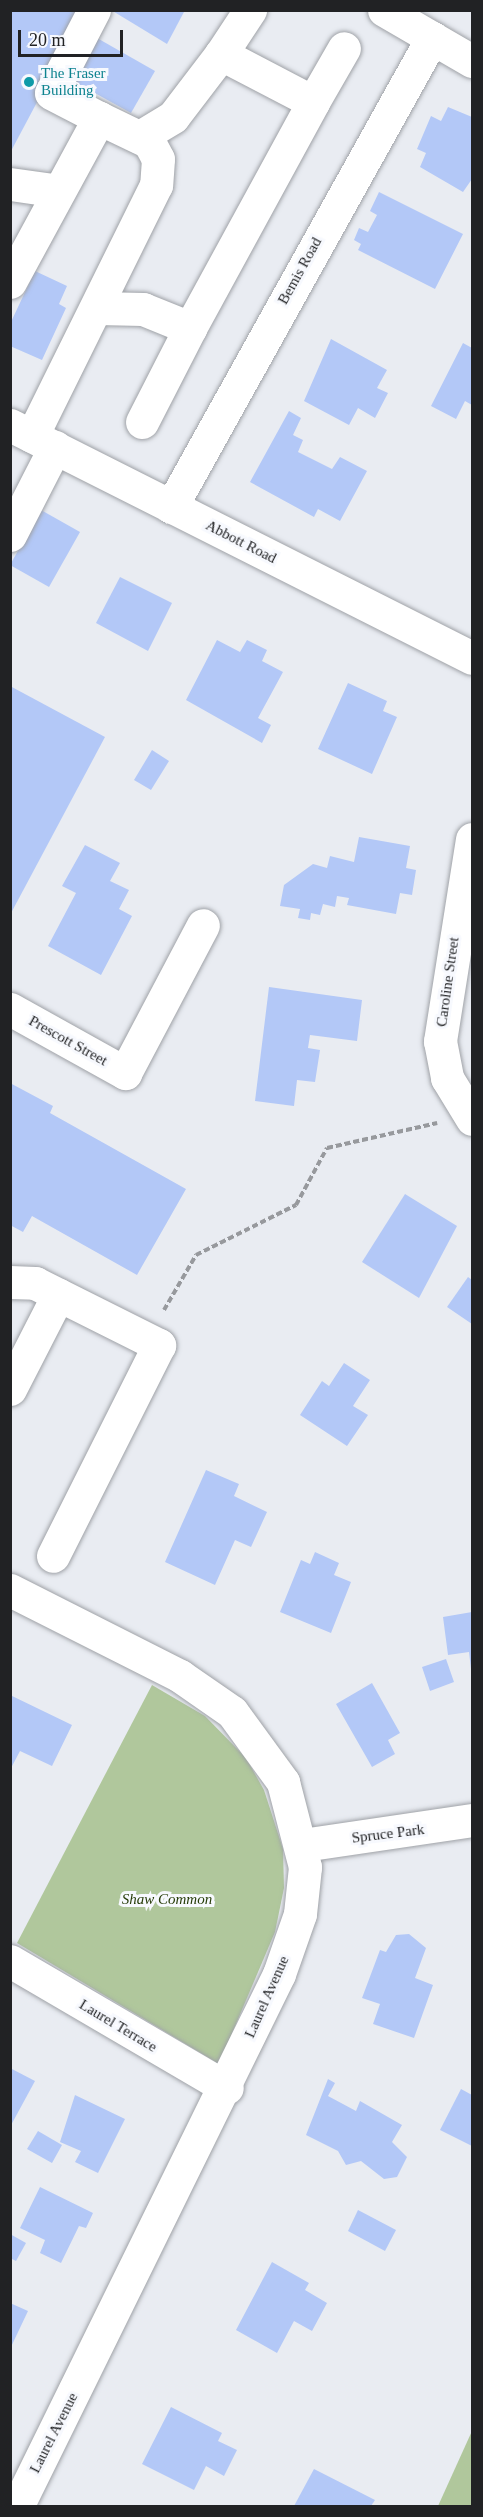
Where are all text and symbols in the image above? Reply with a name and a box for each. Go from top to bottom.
scale bar [21,18,126,56]
text: 20 m [29,30,66,50]
place label: The Fraser Building [41,64,106,99]
marker: The Fraser Building [22,75,36,89]
street label: Bemis Road [274,234,326,308]
street label: Abbott Road [203,516,279,568]
street label: Caroline Street [433,936,463,1028]
street label: Prescott Street [26,1012,110,1070]
street label: Spruce Park [351,1821,425,1847]
park label: Shaw Common [122,1891,212,1909]
street label: Laurel Avenue [241,1953,293,2041]
street label: Laurel Terrace [76,1996,160,2056]
street label: Laurel Avenue [26,2390,82,2476]

